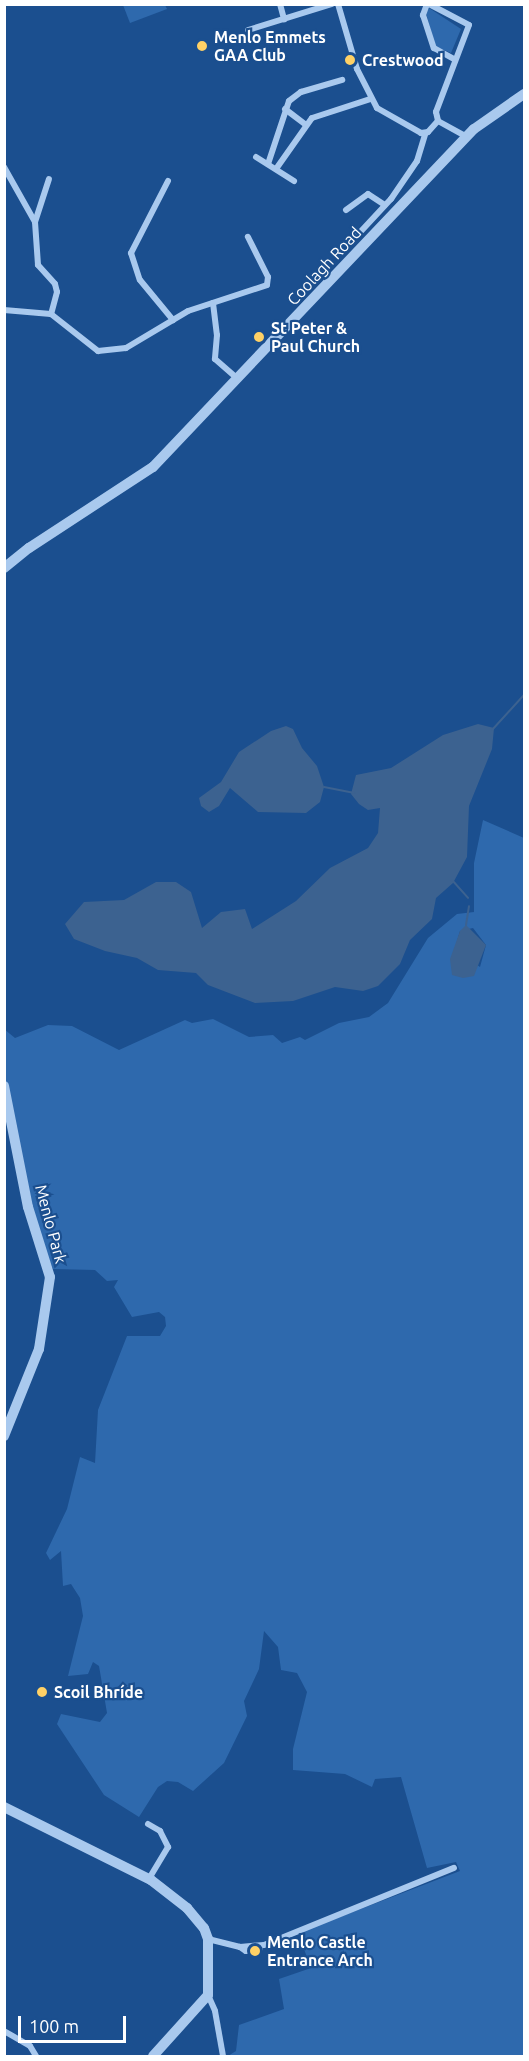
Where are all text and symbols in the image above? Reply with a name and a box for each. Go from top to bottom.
place label: Menlo Emmets GAA Club [214,27,326,65]
marker: Menlo Emmets GAA Club [195,39,209,53]
place label: Crestwood [362,50,444,70]
marker: Crestwood [343,53,357,67]
street label: Coolagh Road [283,223,365,309]
place label: St Peter & Paul Church [271,318,360,356]
marker: St Peter & Paul Church [252,330,266,344]
street label: Menlo Park [31,1182,71,1266]
place label: Scoil Bhríde [54,1682,143,1702]
marker: Scoil Bhríde [35,1685,49,1699]
place label: Menlo Castle Entrance Arch [267,1932,373,1970]
marker: Menlo Castle Entrance Arch [248,1944,262,1958]
scale bar [21,2004,129,2042]
text: 100 m [29,2016,79,2036]

